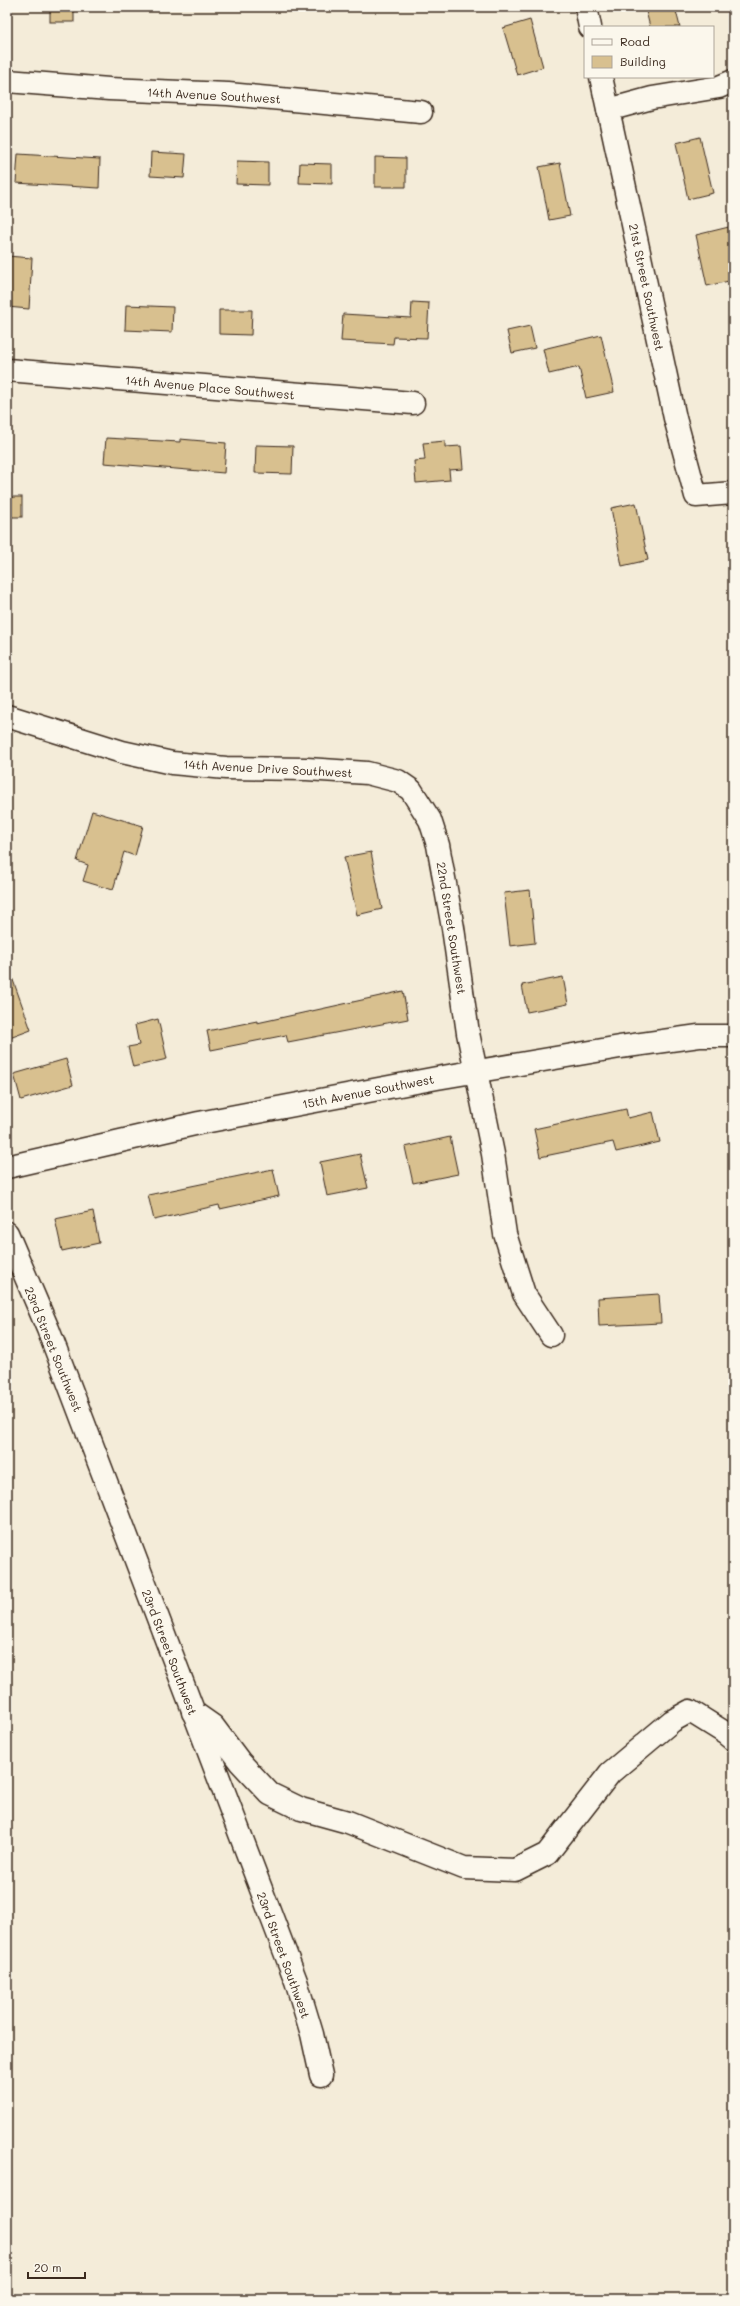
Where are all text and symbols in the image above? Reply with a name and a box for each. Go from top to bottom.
legend [584,26,714,78]
text: Road [620,33,650,49]
text: Building [620,53,666,69]
street label: 14th Avenue Southwest [147,84,281,106]
street label: 21st Street Southwest [626,222,668,352]
street label: 14th Avenue Place Southwest [125,372,295,402]
street label: 14th Avenue Drive Southwest [183,756,353,780]
street label: 22nd Street Southwest [434,861,470,995]
street label: 15th Avenue Southwest [301,1070,435,1112]
street label: 23rd Street Southwest [22,1284,86,1414]
street label: 23rd Street Southwest [139,1587,201,1717]
street label: 23rd Street Southwest [254,1890,314,2020]
scale bar [28,2254,85,2280]
text: 20 m [34,2259,62,2275]

